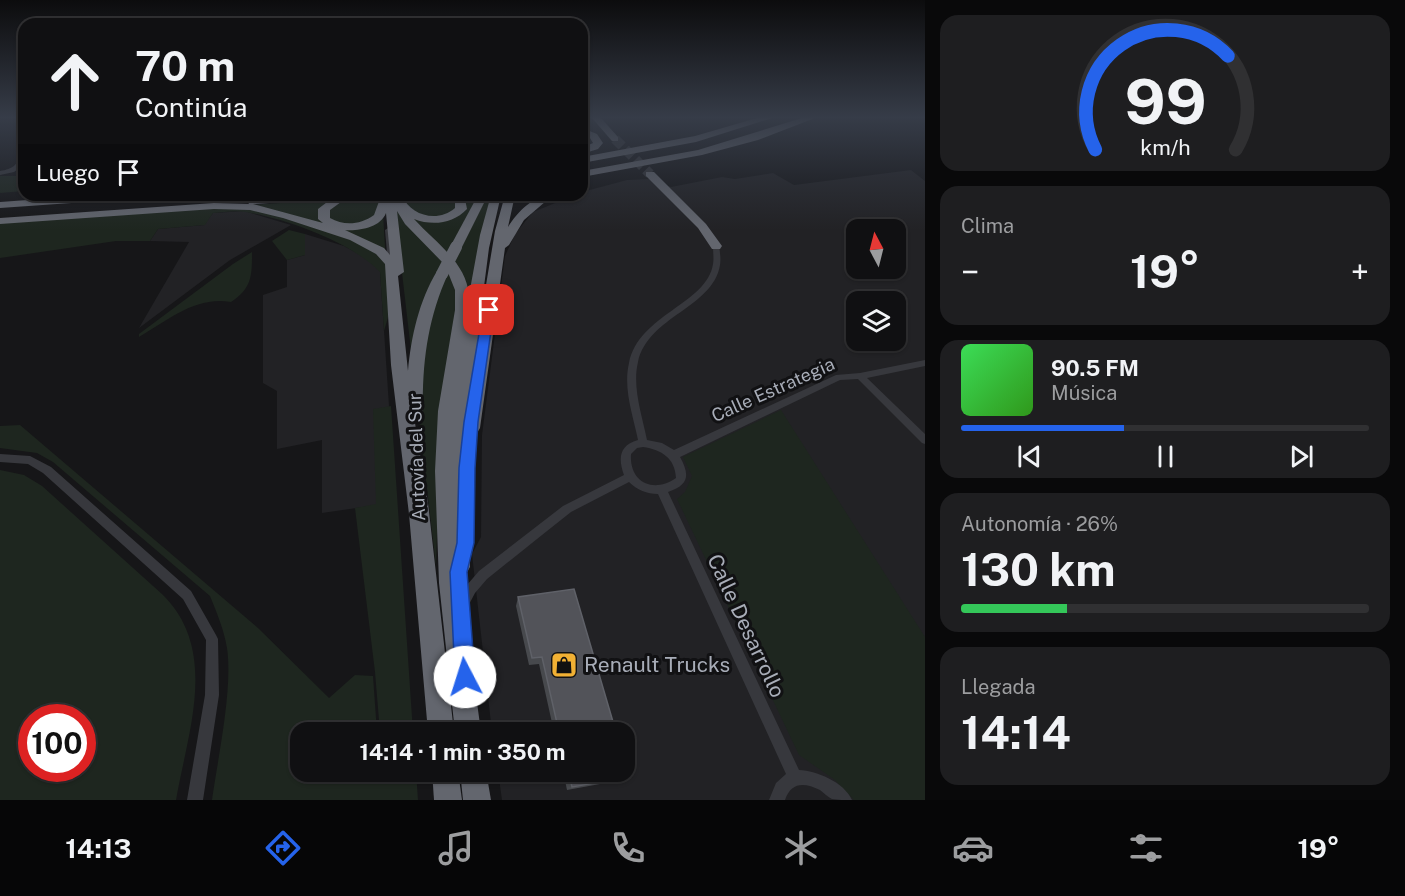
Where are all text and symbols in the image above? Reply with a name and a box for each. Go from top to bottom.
text: 70 m [135,41,235,90]
icon: ahead [36,42,114,120]
text: 99 [1124,65,1206,138]
text: Continúa [135,91,247,123]
text: km/h [1140,135,1190,160]
icon: arrive [112,156,145,189]
text: Luego [36,160,100,186]
text: Clima [961,214,1014,238]
north arrow [846,219,906,279]
map controls [846,219,906,351]
text: 19° [1130,245,1200,298]
text: − [961,253,979,291]
text: + [1351,253,1369,291]
pin [463,284,514,335]
button: layers [846,291,906,351]
icon: arrive [472,293,505,326]
street label: Calle Estrategia [708,353,838,426]
text: 90.5 FM [1051,355,1139,381]
text: Música [1051,381,1117,405]
street label: Autovía del Sur [404,393,429,521]
icon: previous [1013,440,1046,473]
icon: pause [1149,440,1182,473]
icon: next [1285,440,1318,473]
text: Autonomía · 26% [961,512,1118,536]
text: 130 km [961,543,1116,596]
street label: Calle Desarrollo [702,550,791,701]
position arrow [433,645,497,709]
shop icon: Renault Trucks [549,650,579,680]
place label: Renault Trucks [584,652,730,677]
text: Llegada [961,675,1036,699]
speed limit sign: 100 [18,704,96,782]
text: 14:14 [961,706,1071,759]
text: 14:14 · 1 min · 350 m [359,739,566,765]
icon: directions [262,827,304,869]
icon: music [435,827,477,869]
icon: phone [607,827,649,869]
icon: climate [780,827,822,869]
icon: car [952,827,994,869]
icon: filters [1125,827,1167,869]
text: 14:13 [65,832,131,864]
text: 19° [1298,832,1340,864]

